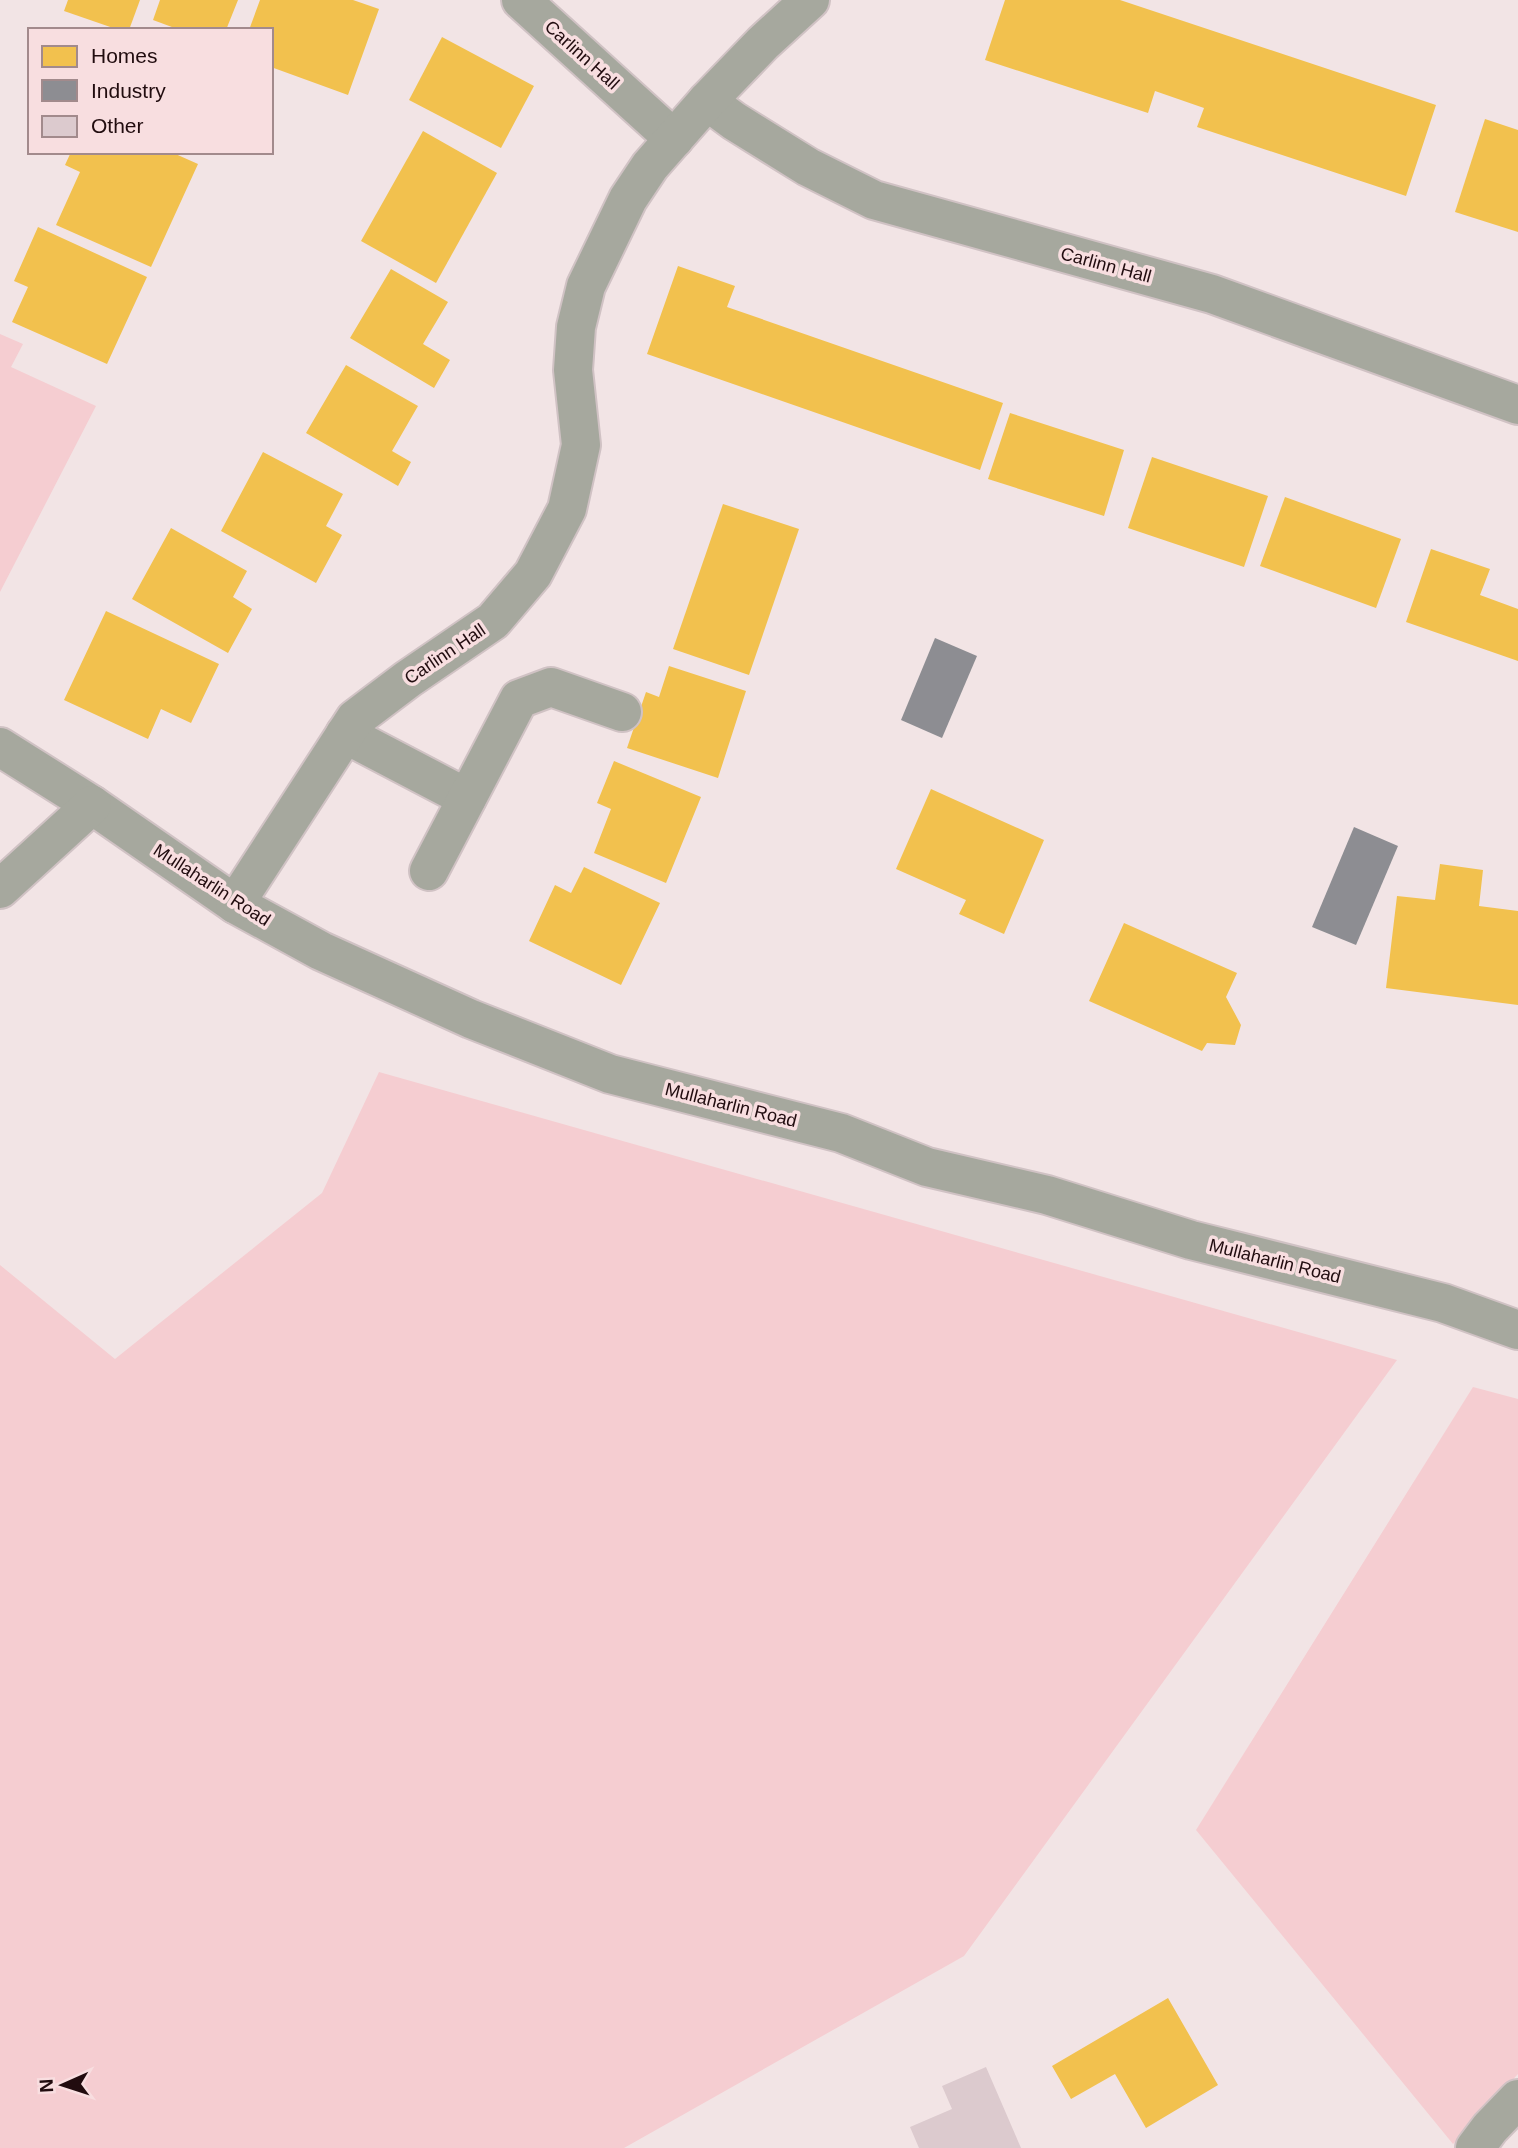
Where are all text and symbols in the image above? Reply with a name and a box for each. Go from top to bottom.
street label: Carlinn Hall [541,16,623,94]
legend [28,28,273,154]
text: Homes [91,44,158,67]
text: Industry [91,79,166,102]
text: Other [91,114,144,137]
street label: Carlinn Hall [1058,243,1154,287]
street label: Carlinn Hall [401,620,489,688]
street label: Mullaharlin Road [150,840,274,930]
street label: Mullaharlin Road [663,1079,799,1131]
street label: Mullaharlin Road [1207,1235,1343,1287]
north arrow [28,2050,98,2120]
text: N [36,2078,57,2093]

